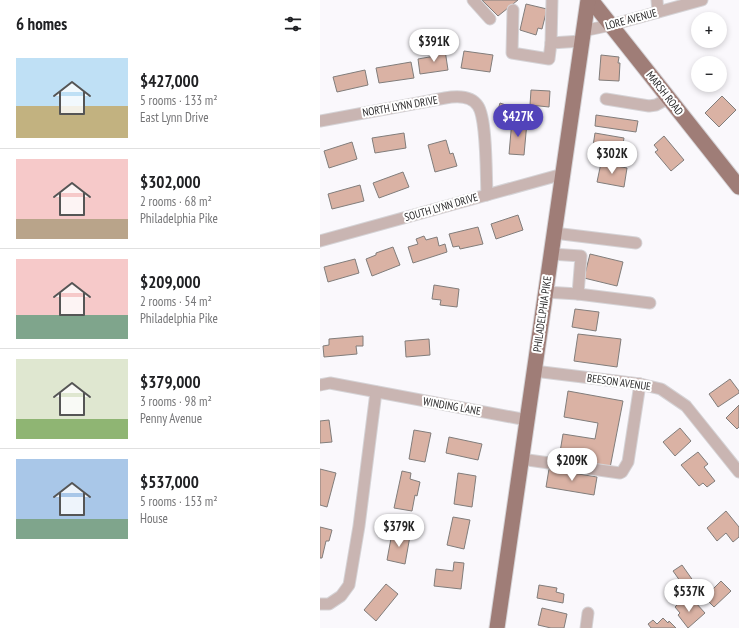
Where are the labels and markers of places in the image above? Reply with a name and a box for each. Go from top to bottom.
pin: $391K [406,29,462,63]
pin: $427K [490,104,546,138]
pin: $302K [584,141,640,175]
pin: $209K [544,448,600,482]
pin: $379K [371,514,427,548]
pin: $537K [661,579,717,613]

